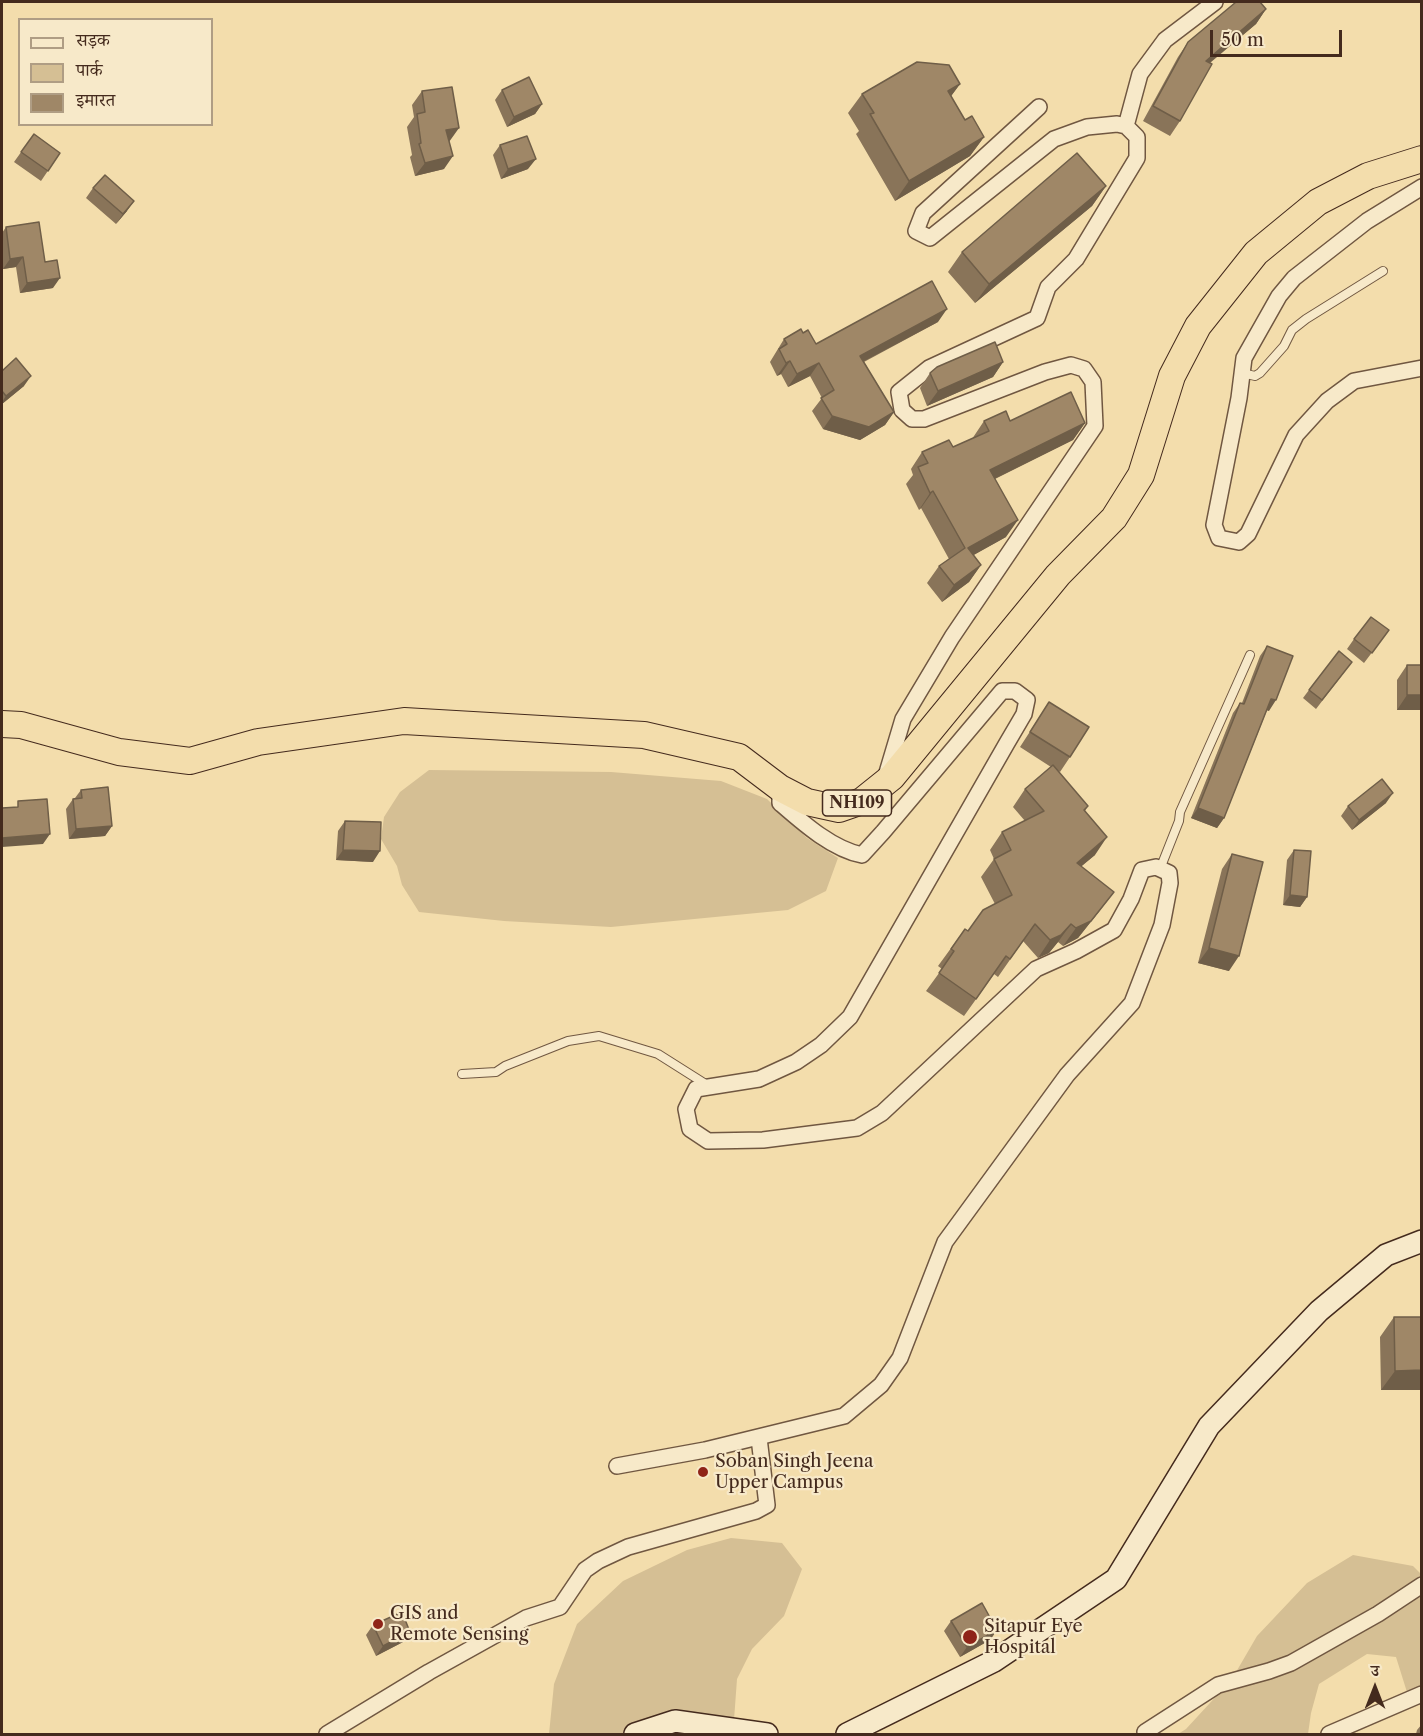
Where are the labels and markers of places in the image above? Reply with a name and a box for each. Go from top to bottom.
place label: Soban Singh Jeena Upper Campus [715,1451,873,1494]
marker: Soban Singh Jeena Upper Campus [696,1465,710,1479]
place label: GIS and Remote Sensing [390,1603,528,1646]
place label: Sitapur Eye Hospital [984,1616,1083,1658]
marker: GIS and Remote Sensing [371,1617,385,1631]
marker: Sitapur Eye Hospital [961,1628,979,1646]

